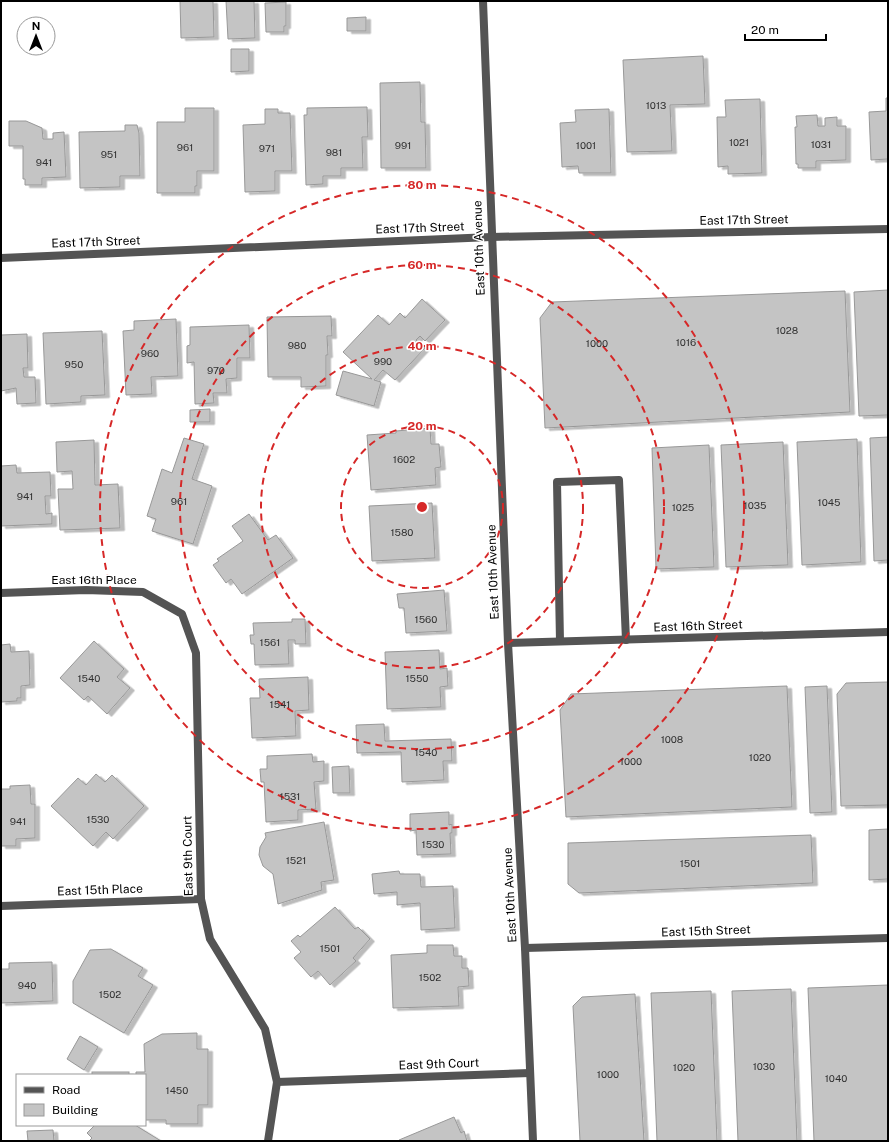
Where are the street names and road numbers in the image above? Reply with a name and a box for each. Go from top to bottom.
street label: East 10th Avenue [470,200,488,296]
street label: East 17th Street [699,212,789,228]
street label: East 17th Street [375,219,465,237]
street label: East 17th Street [51,233,141,251]
street label: East 10th Avenue [484,524,502,620]
street label: East 16th Place [51,573,137,587]
street label: East 16th Street [653,617,743,635]
street label: East 9th Court [180,815,196,896]
street label: East 10th Avenue [501,847,519,943]
street label: East 15th Place [57,882,143,898]
street label: East 15th Street [661,922,751,940]
street label: East 9th Court [398,1056,480,1072]

